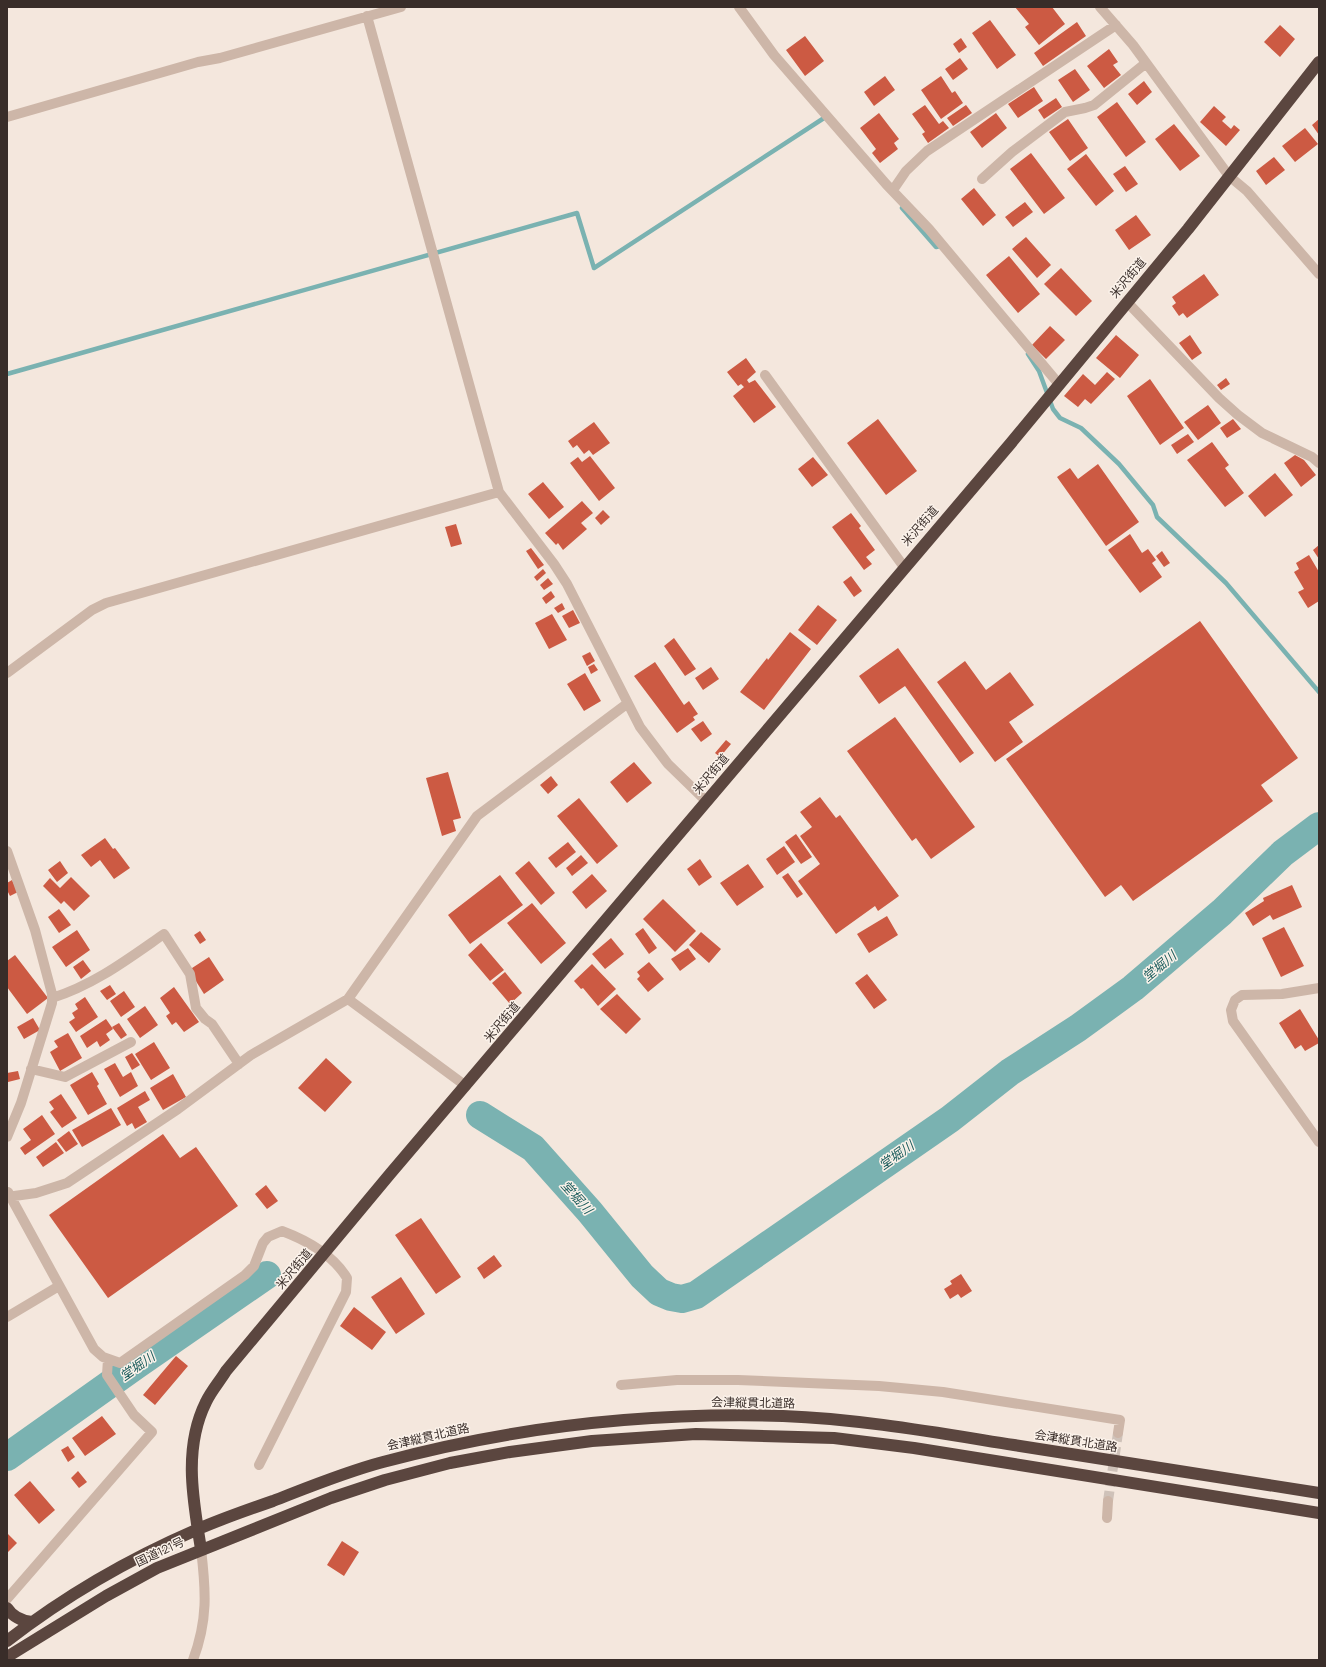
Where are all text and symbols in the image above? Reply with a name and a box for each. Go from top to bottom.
street label: 米沢街道 [1106,254,1150,302]
street label: 米沢街道 [897,502,942,549]
street label: 米沢街道 [689,750,733,798]
water label: 堂堀川 [1138,945,1181,985]
street label: 米沢街道 [480,998,524,1046]
water label: 堂堀川 [875,1135,919,1174]
water label: 堂堀川 [557,1176,598,1219]
street label: 米沢街道 [272,1245,316,1293]
water label: 堂堀川 [116,1346,160,1385]
street label: 会津縦貫北道路 [711,1393,795,1412]
street label: 会津縦貫北道路 [385,1419,471,1454]
street label: 会津縦貫北道路 [1033,1426,1119,1455]
street label: 国道121号 [133,1533,187,1570]

